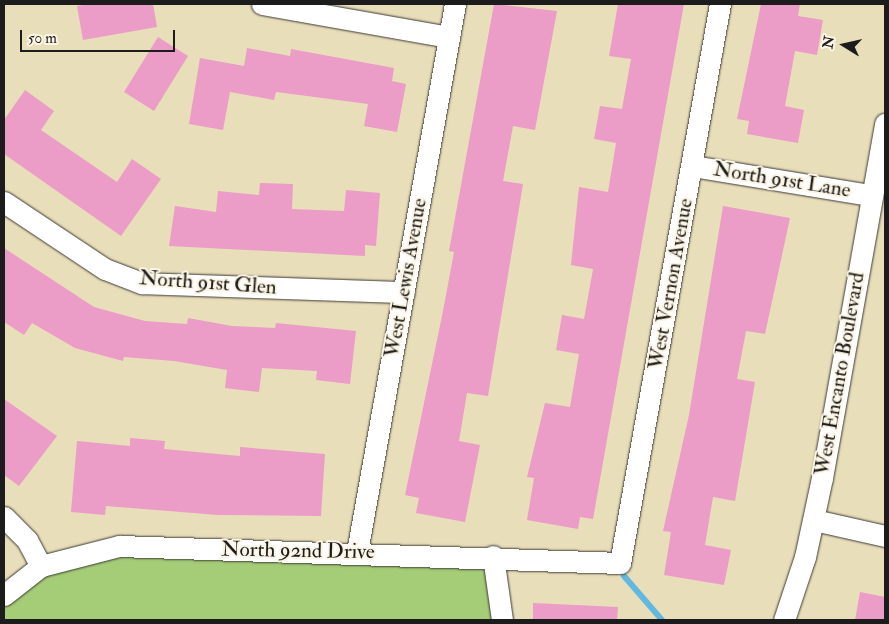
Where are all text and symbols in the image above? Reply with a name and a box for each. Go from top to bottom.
scale bar [22,20,178,52]
north arrow [819,20,869,70]
text: 50 m [28,29,57,48]
text: N [819,35,838,50]
street label: North 91st Lane [712,157,852,203]
street label: West Lewis Avenue [380,196,432,360]
street label: West Vernon Avenue [644,196,698,372]
street label: North 91st Glen [138,266,278,300]
street label: West Encanto Boulevard [810,270,870,478]
street label: North 92nd Drive [221,537,375,565]

